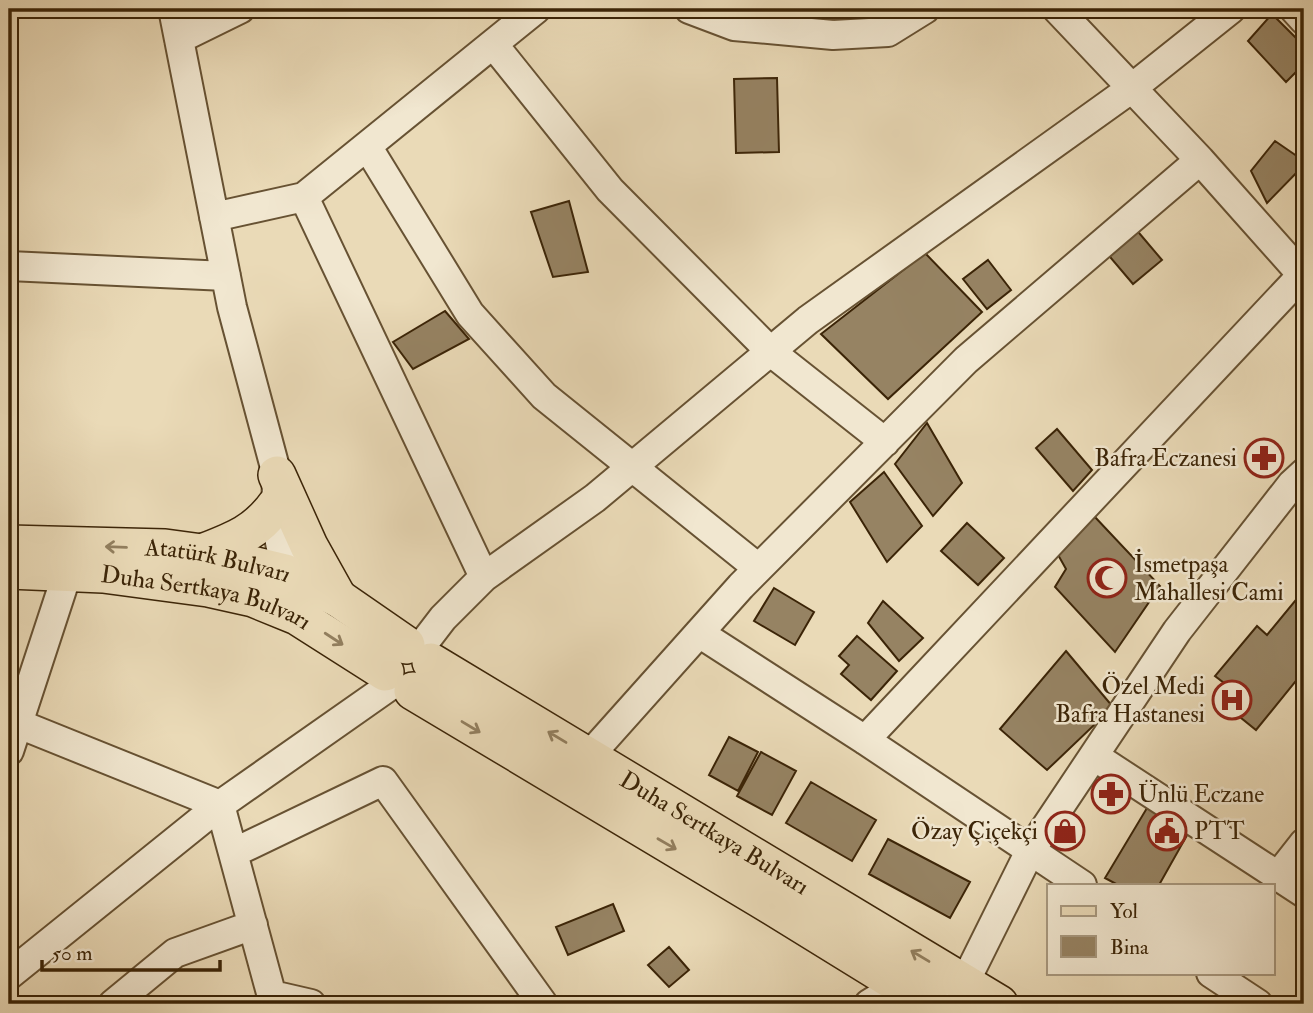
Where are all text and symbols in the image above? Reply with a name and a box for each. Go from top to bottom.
pharmacy icon: Bafra Eczanesi [1243,437,1285,479]
place label: Bafra Eczanesi [1094,443,1237,474]
street label: Atatürk Bulvarı [143,532,296,589]
one-way arrow [104,540,127,553]
place label: İsmetpaşa Mahallesi Cami [1134,548,1284,608]
mosque icon: İsmetpaşa Mahallesi Cami [1086,557,1128,599]
street label: Duha Sertkaya Bulvarı [99,558,317,637]
one-way arrow [324,632,343,647]
place label: Özel Medi Bafra Hastanesi [1055,671,1205,730]
hospital icon: Özel Medi Bafra Hastanesi [1211,679,1253,721]
one-way arrow [461,720,481,734]
one-way arrow [548,730,568,744]
street label: Duha Sertkaya Bulvarı [614,764,815,902]
pharmacy icon: Ünlü Eczane [1090,773,1132,815]
place label: Ünlü Eczane [1138,779,1264,810]
shop icon: Özay Çiçekçi [1044,810,1086,852]
public building icon: PTT [1146,810,1188,852]
place label: Özay Çiçekçi [911,816,1038,847]
place label: PTT [1194,816,1245,847]
one-way arrow [656,837,676,851]
legend [1047,884,1274,974]
text: Yol [1110,898,1138,925]
scale bar [42,929,220,973]
text: Bina [1110,934,1149,961]
text: 50 m [52,940,93,967]
one-way arrow [910,949,930,963]

